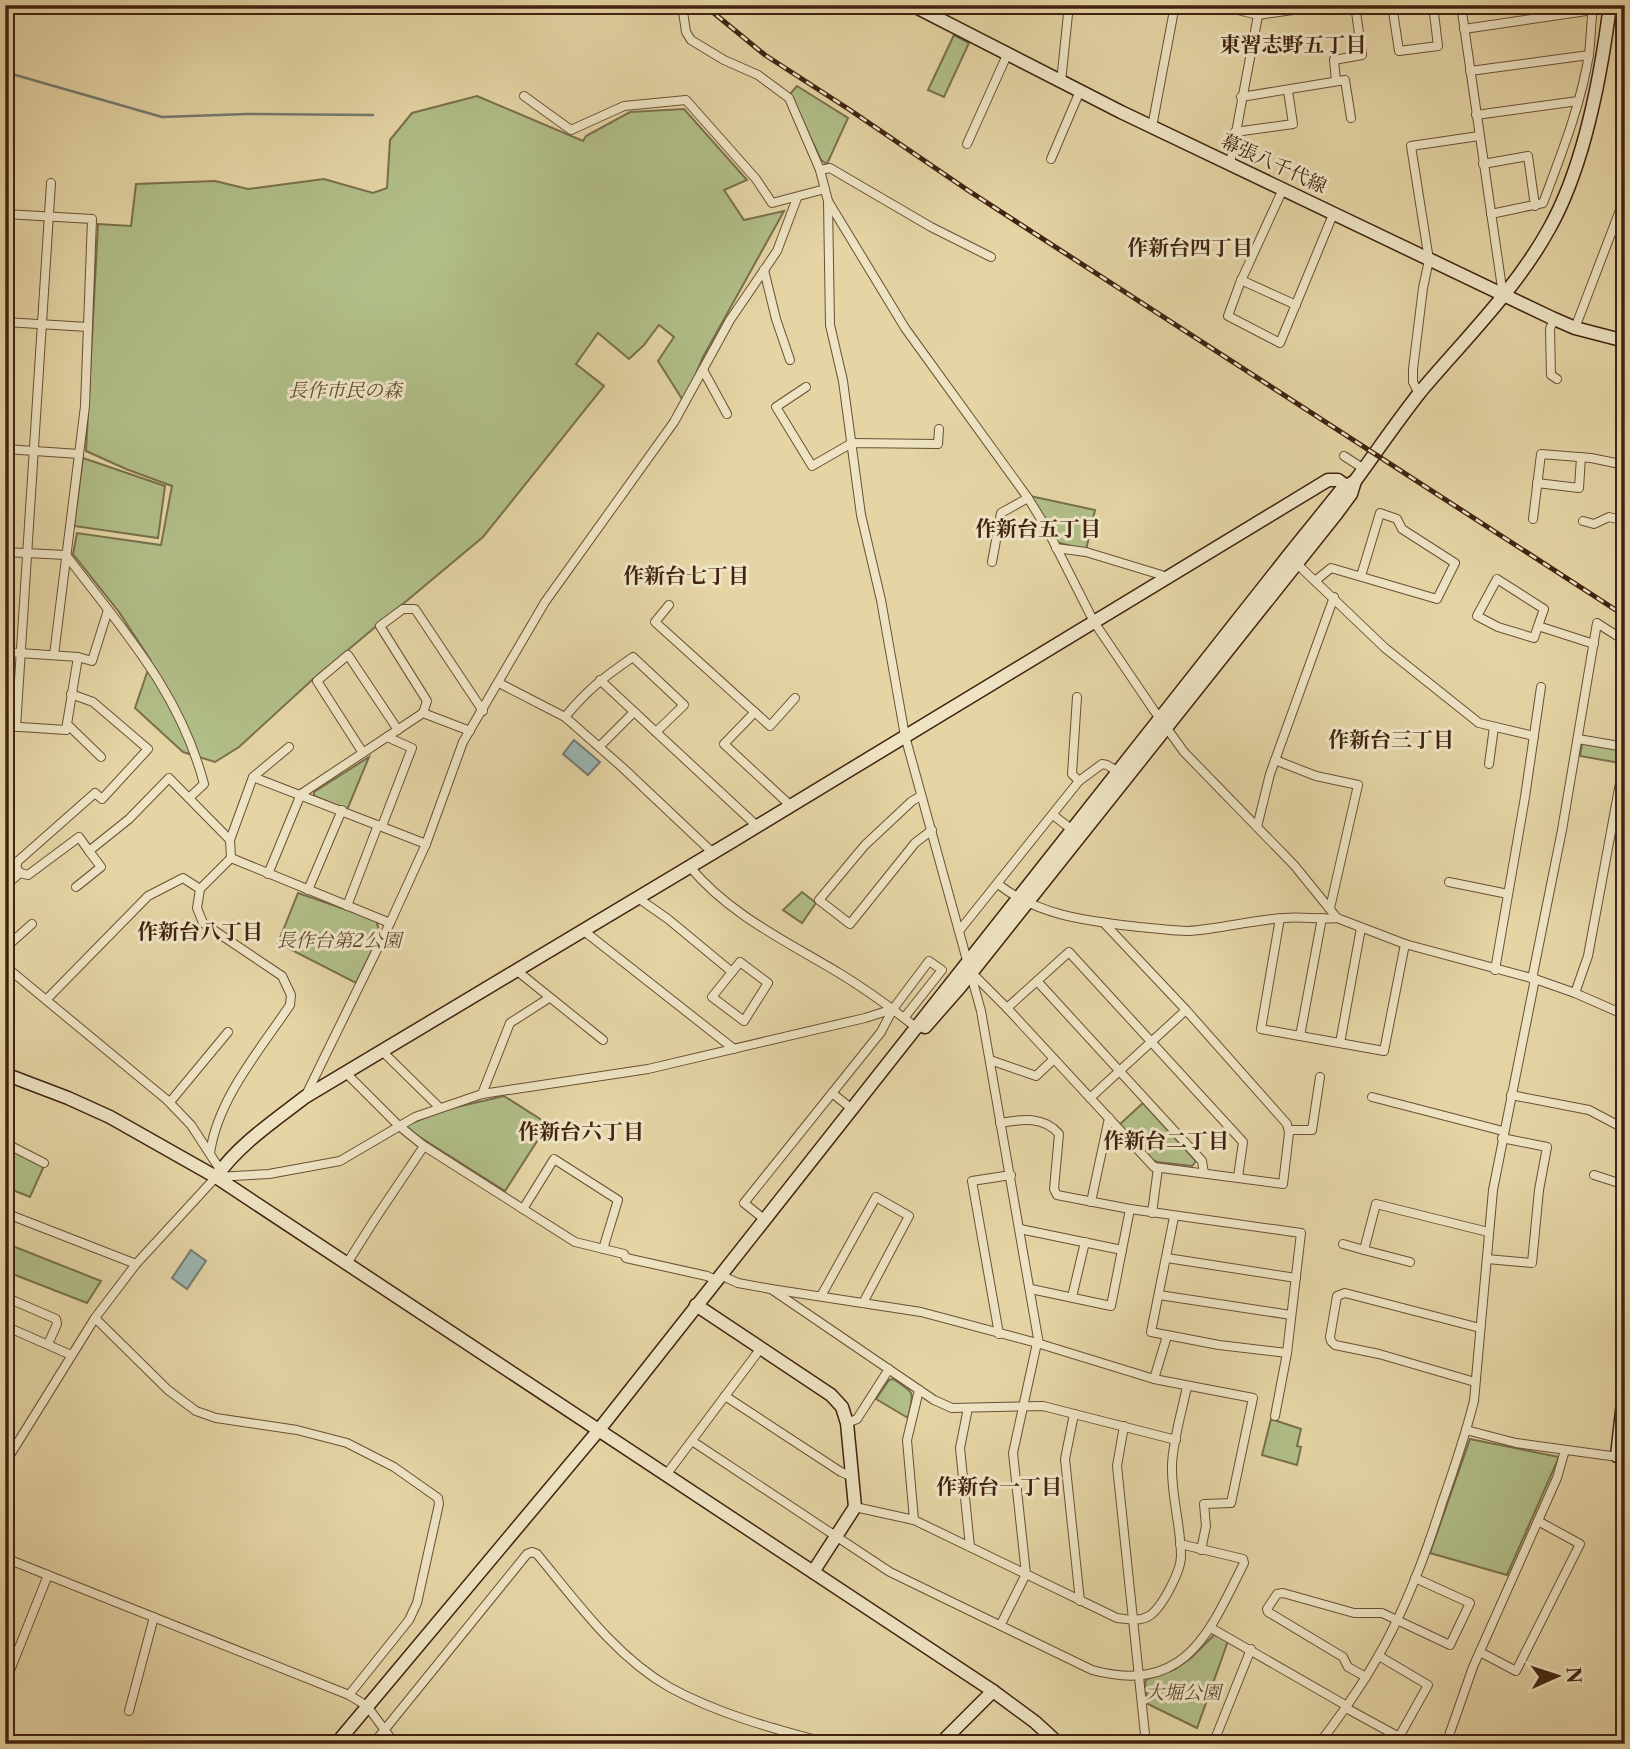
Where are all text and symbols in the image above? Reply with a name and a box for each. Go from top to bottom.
district label: 東習志野五丁目 [1220,32,1367,57]
street label: 幕張八千代線 [1217,129,1330,198]
district label: 作新台四丁目 [1127,235,1253,260]
park label: 長作市民の森 [288,379,404,402]
district label: 作新台五丁目 [975,516,1101,541]
district label: 作新台七丁目 [623,563,749,588]
district label: 作新台三丁目 [1328,727,1454,752]
district label: 作新台八丁目 [137,919,263,944]
park label: 長作台第2公園 [276,929,405,952]
district label: 作新台六丁目 [518,1119,644,1144]
district label: 作新台二丁目 [1103,1128,1229,1153]
district label: 作新台一丁目 [936,1474,1062,1499]
north arrow [1522,1640,1592,1710]
text: N [1562,1666,1585,1684]
park label: 大堀公園 [1145,1681,1224,1704]

